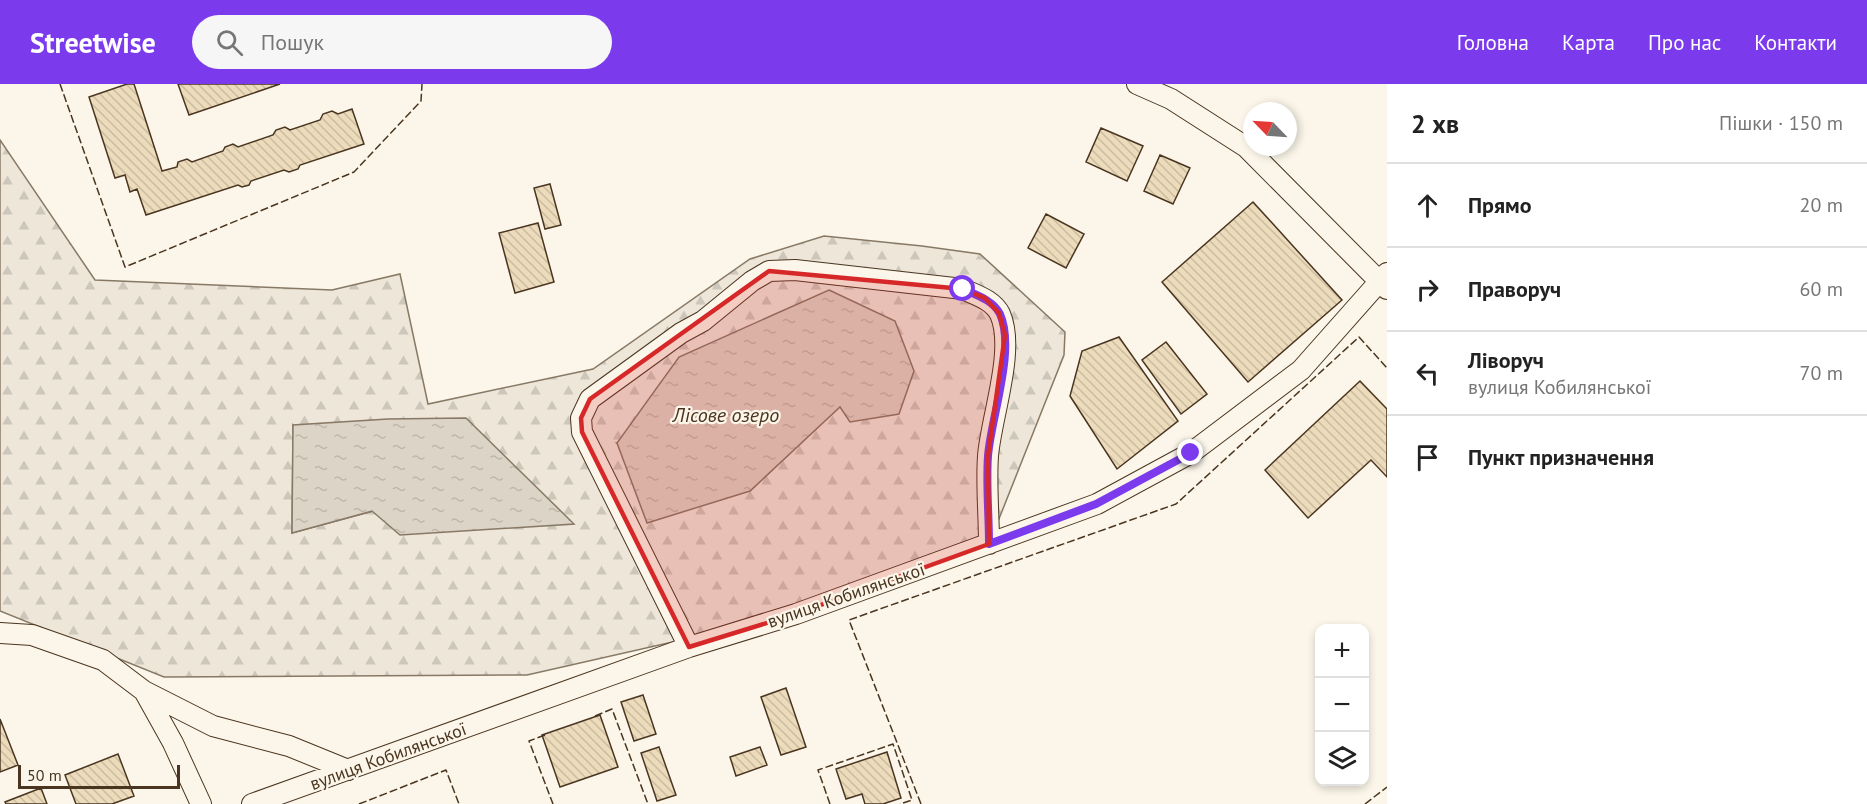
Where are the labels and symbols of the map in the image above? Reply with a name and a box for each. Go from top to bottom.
north arrow [1243,102,1297,156]
route start [949,275,975,301]
water label: Лісове озеро [672,402,779,428]
route end [1177,439,1203,465]
street label: вулиця Кобилянської [764,557,928,633]
street label: вулиця Кобилянської [307,717,469,795]
scale bar [18,762,180,790]

